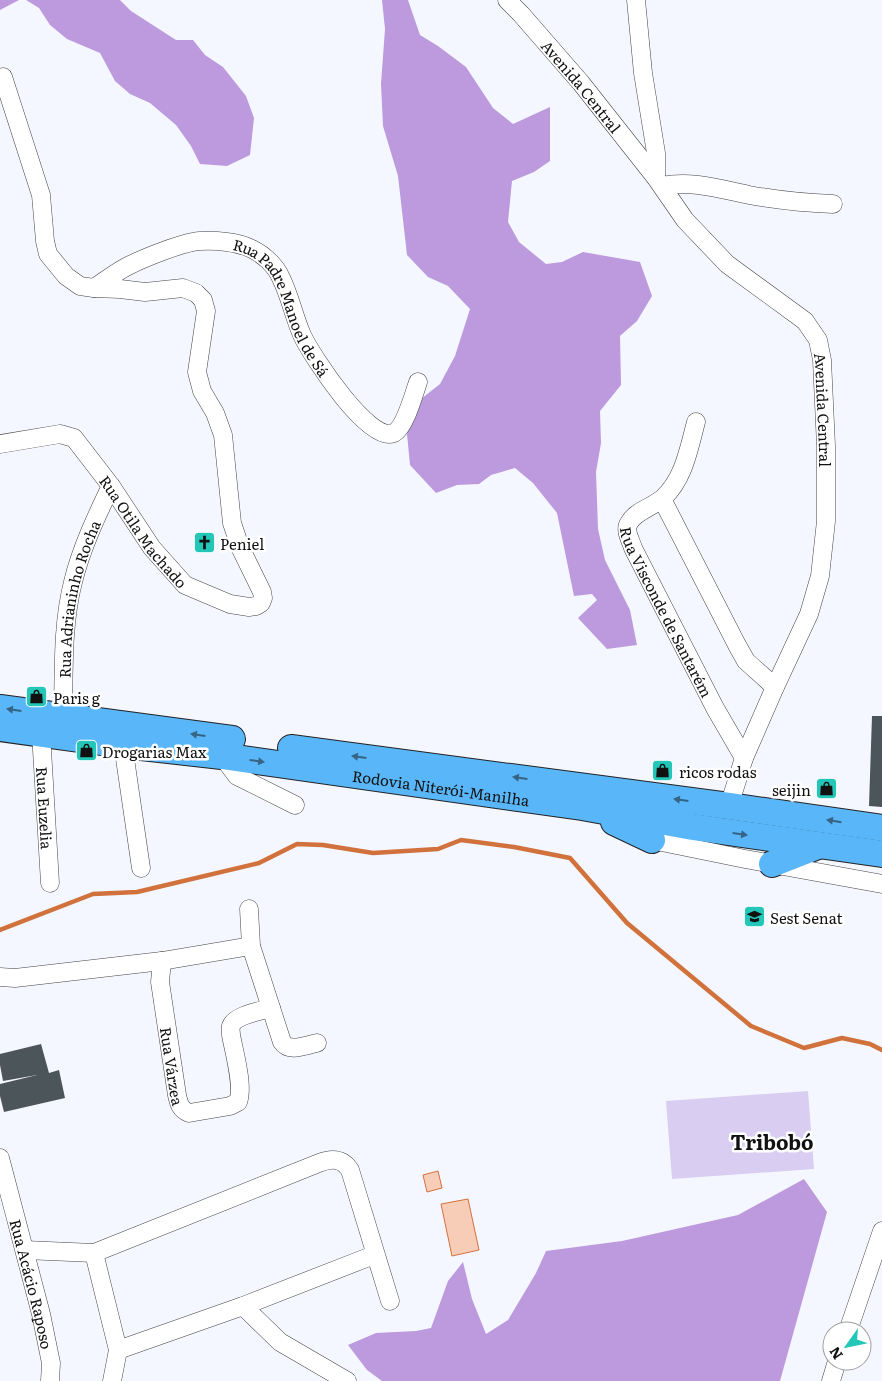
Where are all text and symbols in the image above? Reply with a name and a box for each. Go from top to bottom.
street label: Avenida Central [537,34,627,137]
street label: Rua Padre Manoel de Sá [231,232,336,382]
street label: Avenida Central [809,350,838,467]
street label: Rua Otila Machado [95,470,194,593]
street label: Rua Adrianinho Rocha [52,515,106,678]
street label: Rua Visconde de Santarém [615,525,719,701]
church icon: Peniel [192,531,216,555]
place label: Peniel [220,532,264,555]
shop icon: Paris g [25,685,49,709]
place label: Paris g [53,686,101,709]
one-way arrow [6,705,22,713]
one-way arrow [190,731,206,739]
shop icon: Drogarias Max [74,739,98,763]
place label: Drogarias Max [102,740,207,763]
one-way arrow [351,753,367,761]
one-way arrow [249,757,265,765]
shop icon: ricos rodas [651,759,675,783]
place label: ricos rodas [679,760,757,783]
street label: Rodovia Niterói-Manilha [351,763,532,811]
street label: Rua Euzelia [32,766,60,851]
one-way arrow [512,774,528,782]
shop icon: seijin [815,777,839,801]
place label: seijin [772,778,811,801]
one-way arrow [673,796,689,804]
one-way arrow [825,817,841,825]
one-way arrow [732,830,748,838]
school or university icon: Sest Senat [742,905,766,929]
place label: Sest Senat [770,906,842,929]
street label: Rua Várzea [155,1025,191,1109]
district label: Tribobó [730,1126,814,1156]
street label: Rua Acácio Raposo [5,1216,59,1351]
north arrow [822,1321,872,1371]
text: N [824,1343,847,1364]

